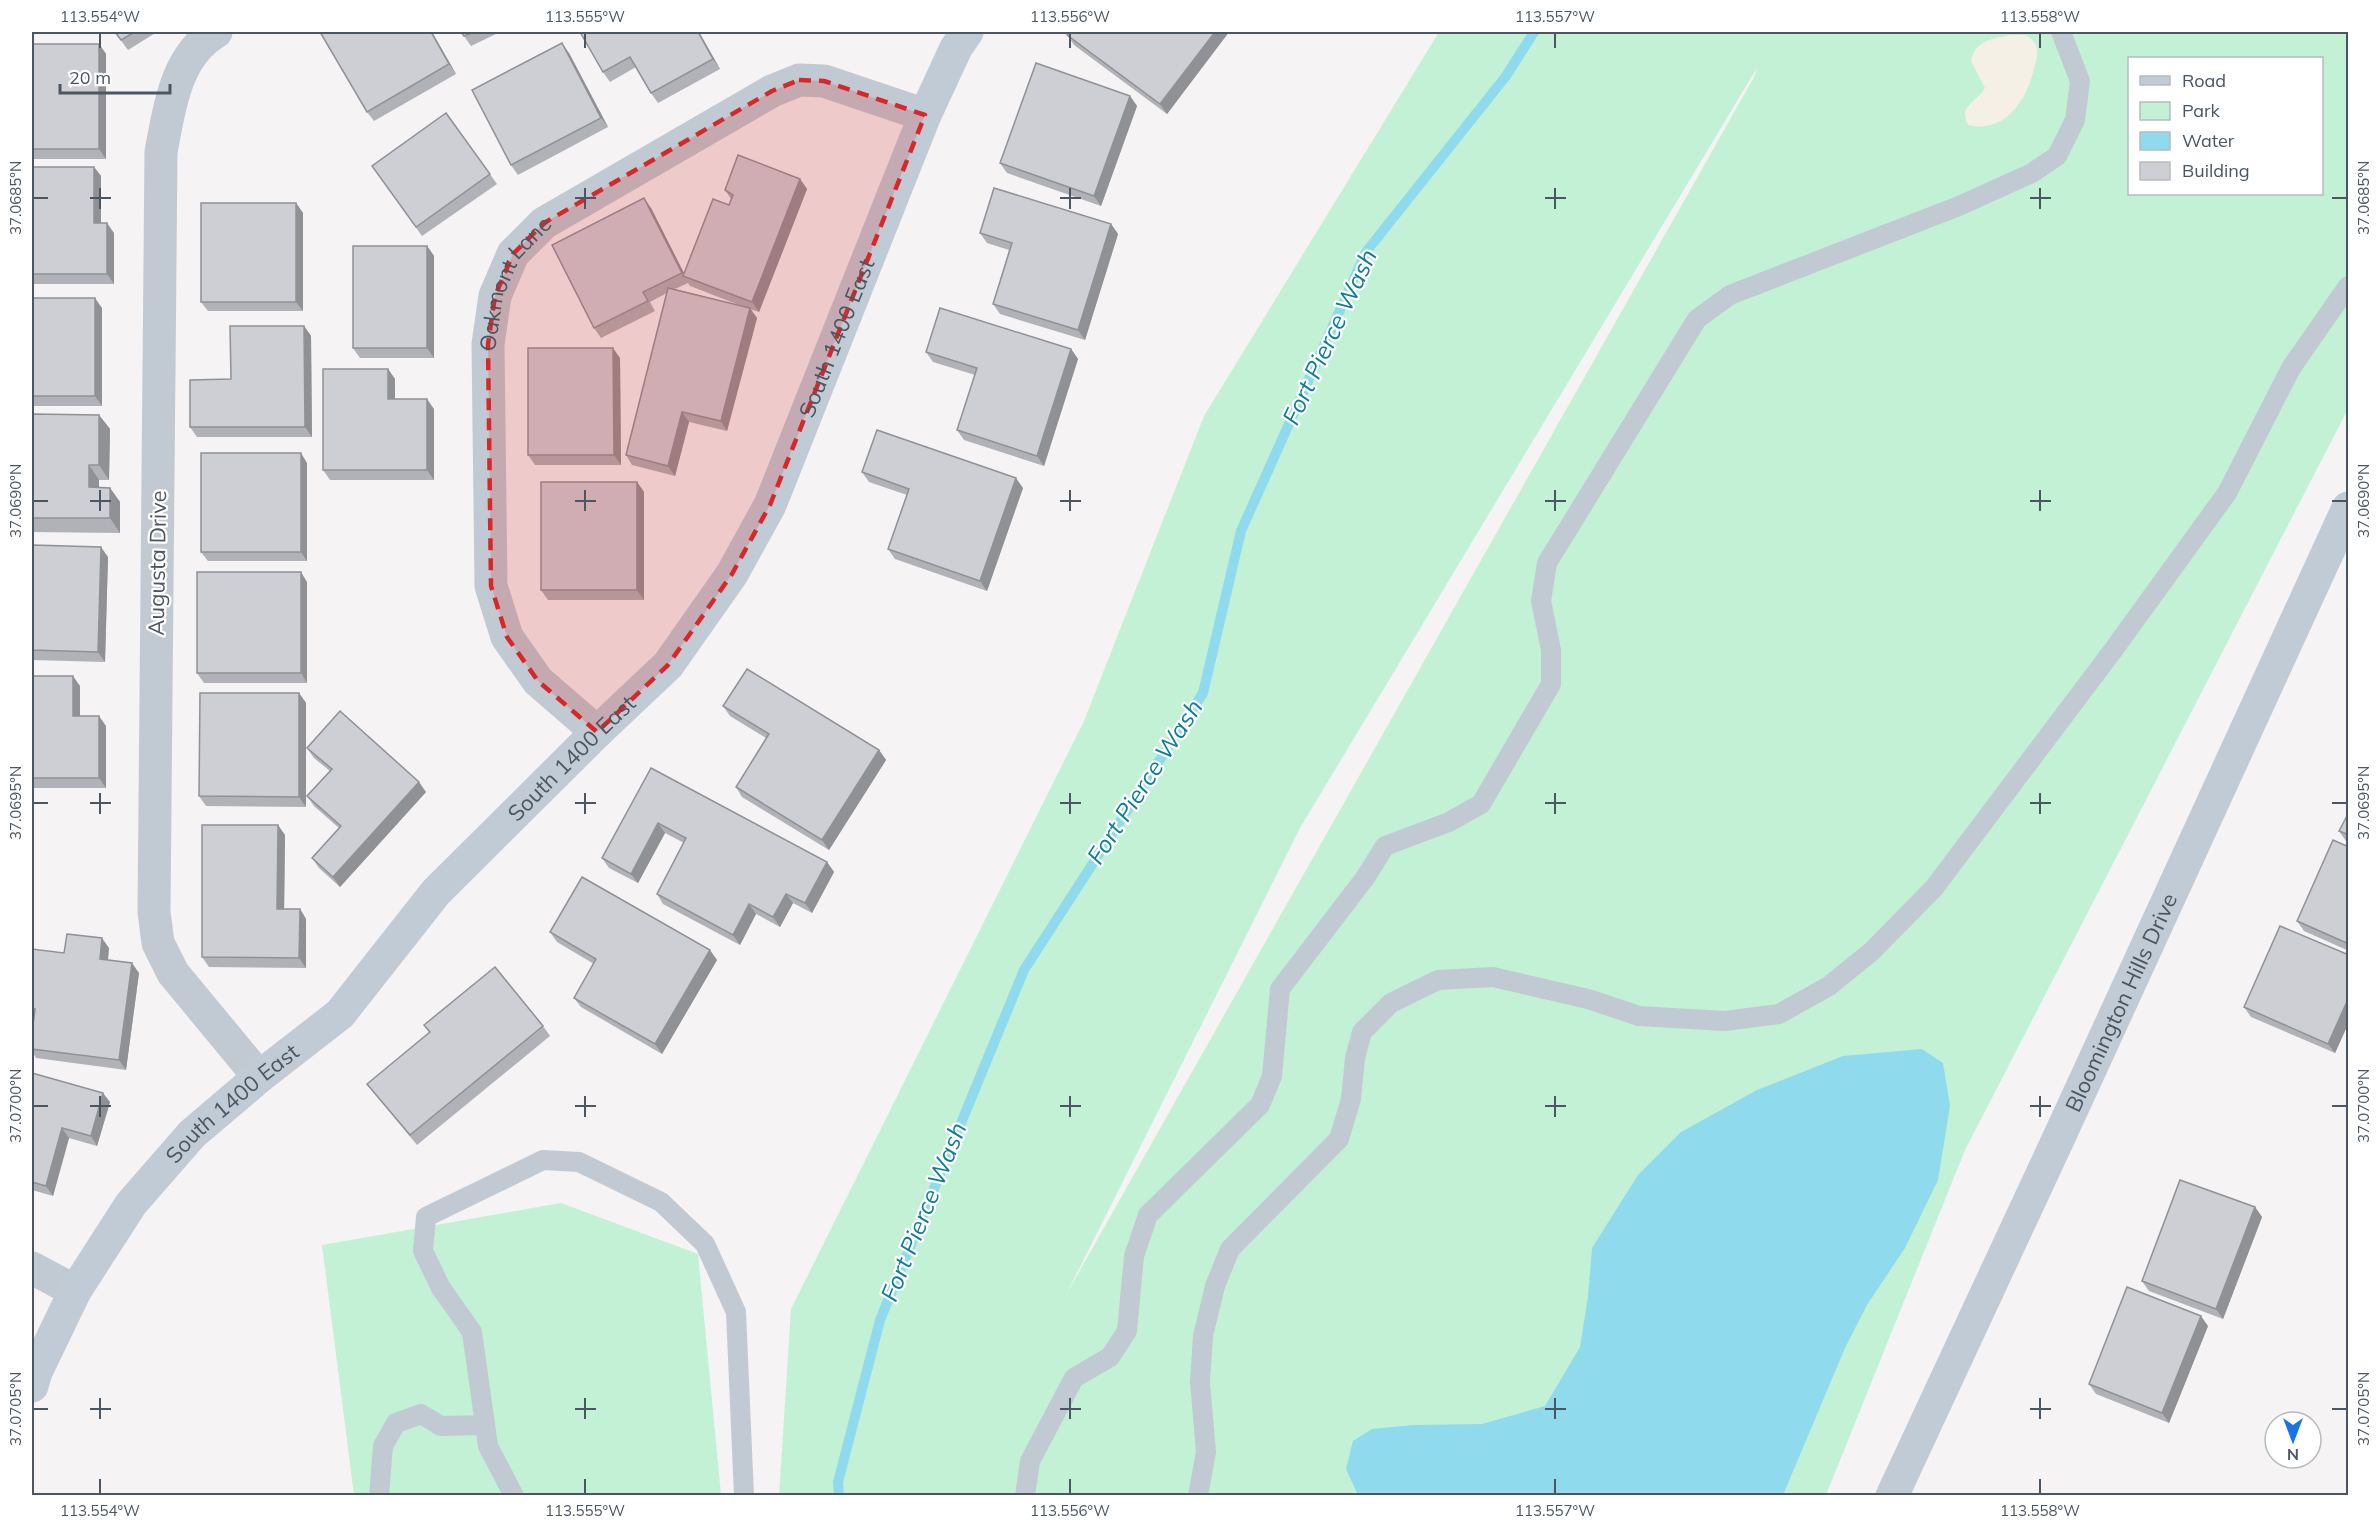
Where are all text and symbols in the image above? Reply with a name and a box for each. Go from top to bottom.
text: 113.554°W [60,7,140,26]
text: 113.555°W [545,7,625,26]
text: 113.556°W [1030,7,1110,26]
text: 113.557°W [1515,7,1595,26]
text: 113.558°W [2000,7,2080,26]
scale bar [60,57,170,95]
legend [2128,57,2323,195]
text: 20 m [69,66,111,89]
text: Road [2182,69,2226,92]
text: Park [2182,99,2221,122]
text: Water [2182,129,2235,152]
text: Building [2182,159,2250,182]
text: 37.0685°N [6,161,25,235]
text: 37.0685°N [2354,161,2373,235]
street label: Oakmont Lane [473,210,557,353]
water label: Fort Pierce Wash [1275,244,1383,429]
street label: South 1400 East [792,254,881,421]
text: 37.0690°N [6,464,25,538]
text: 37.0690°N [2354,464,2373,538]
street label: Augusta Drive [142,490,172,636]
street label: South 1400 East [501,689,641,827]
water label: Fort Pierce Wash [1080,693,1209,869]
text: 37.0695°N [6,766,25,840]
text: 37.0695°N [2354,766,2373,840]
street label: Bloomington Hills Drive [2059,889,2183,1116]
street label: South 1400 East [159,1037,305,1169]
text: 37.0700°N [6,1069,25,1143]
text: 37.0700°N [2354,1069,2373,1143]
water label: Fort Pierce Wash [874,1118,973,1305]
text: 37.0705°N [6,1372,25,1446]
text: 37.0705°N [2354,1372,2373,1446]
north arrow [2263,1410,2323,1470]
text: N [2287,1445,2299,1465]
text: 113.554°W [60,1501,140,1520]
text: 113.555°W [545,1501,625,1520]
text: 113.556°W [1030,1501,1110,1520]
text: 113.557°W [1515,1501,1595,1520]
text: 113.558°W [2000,1501,2080,1520]

